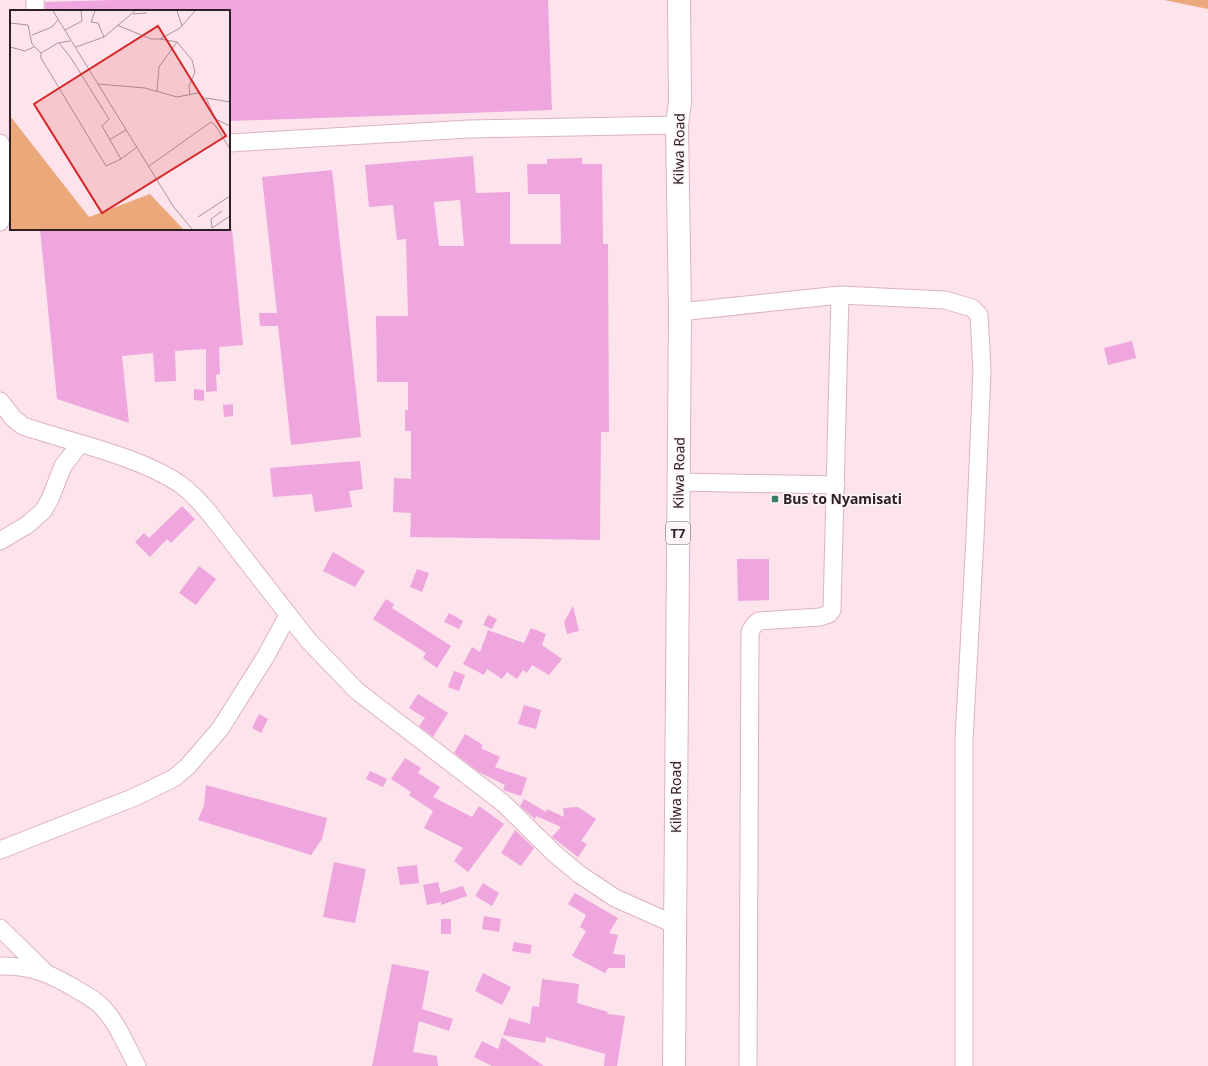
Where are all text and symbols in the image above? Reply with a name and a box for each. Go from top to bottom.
inset map [10,10,230,230]
street label: Kilwa Road [668,113,689,185]
street label: Kilwa Road [668,437,689,509]
place label: Bus to Nyamisati [783,489,902,508]
marker: Bus to Nyamisati [770,494,780,504]
road number: T7 [666,522,690,544]
street label: Kilwa Road [666,761,685,833]

